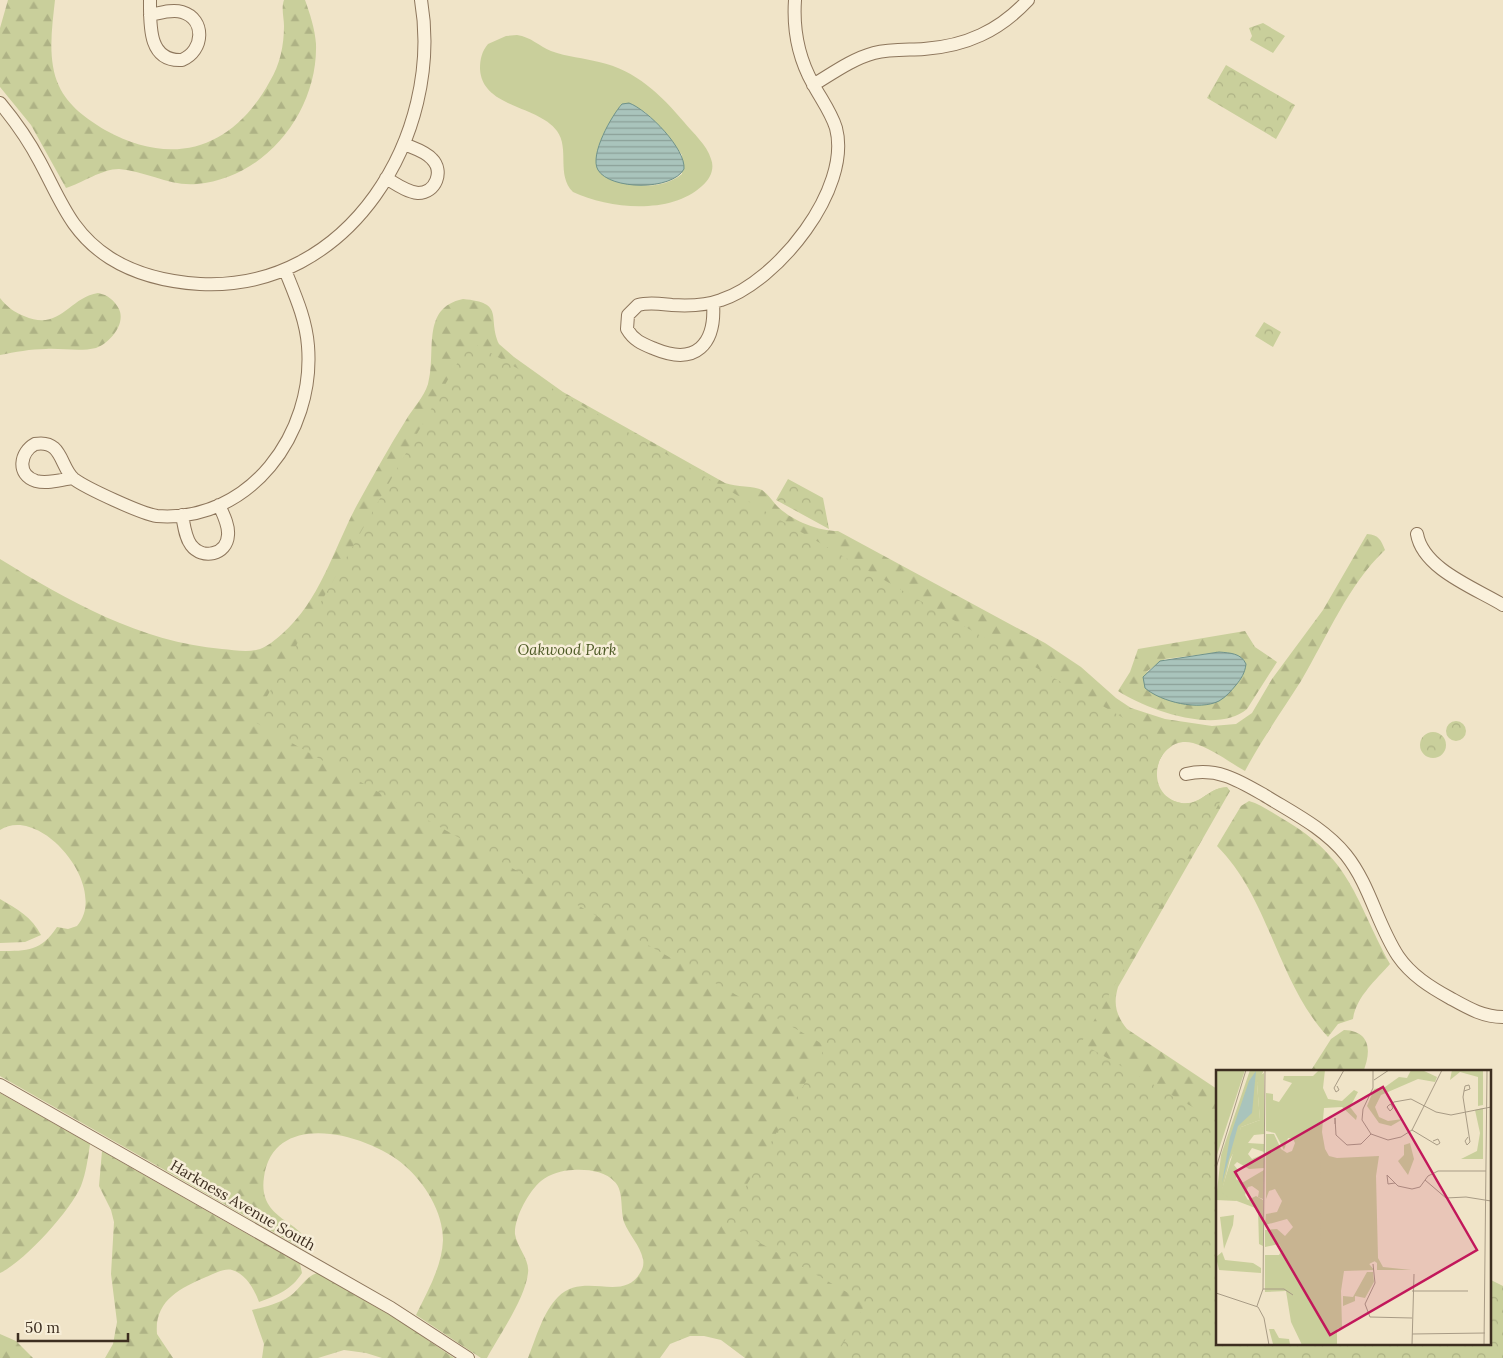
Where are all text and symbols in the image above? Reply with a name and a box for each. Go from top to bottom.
park label: Oakwood Park [517,640,617,659]
inset map [1216,1070,1490,1346]
street label: Harkness Avenue South [167,1156,319,1254]
scale bar [18,1310,128,1342]
text: 50 m [25,1318,60,1337]

